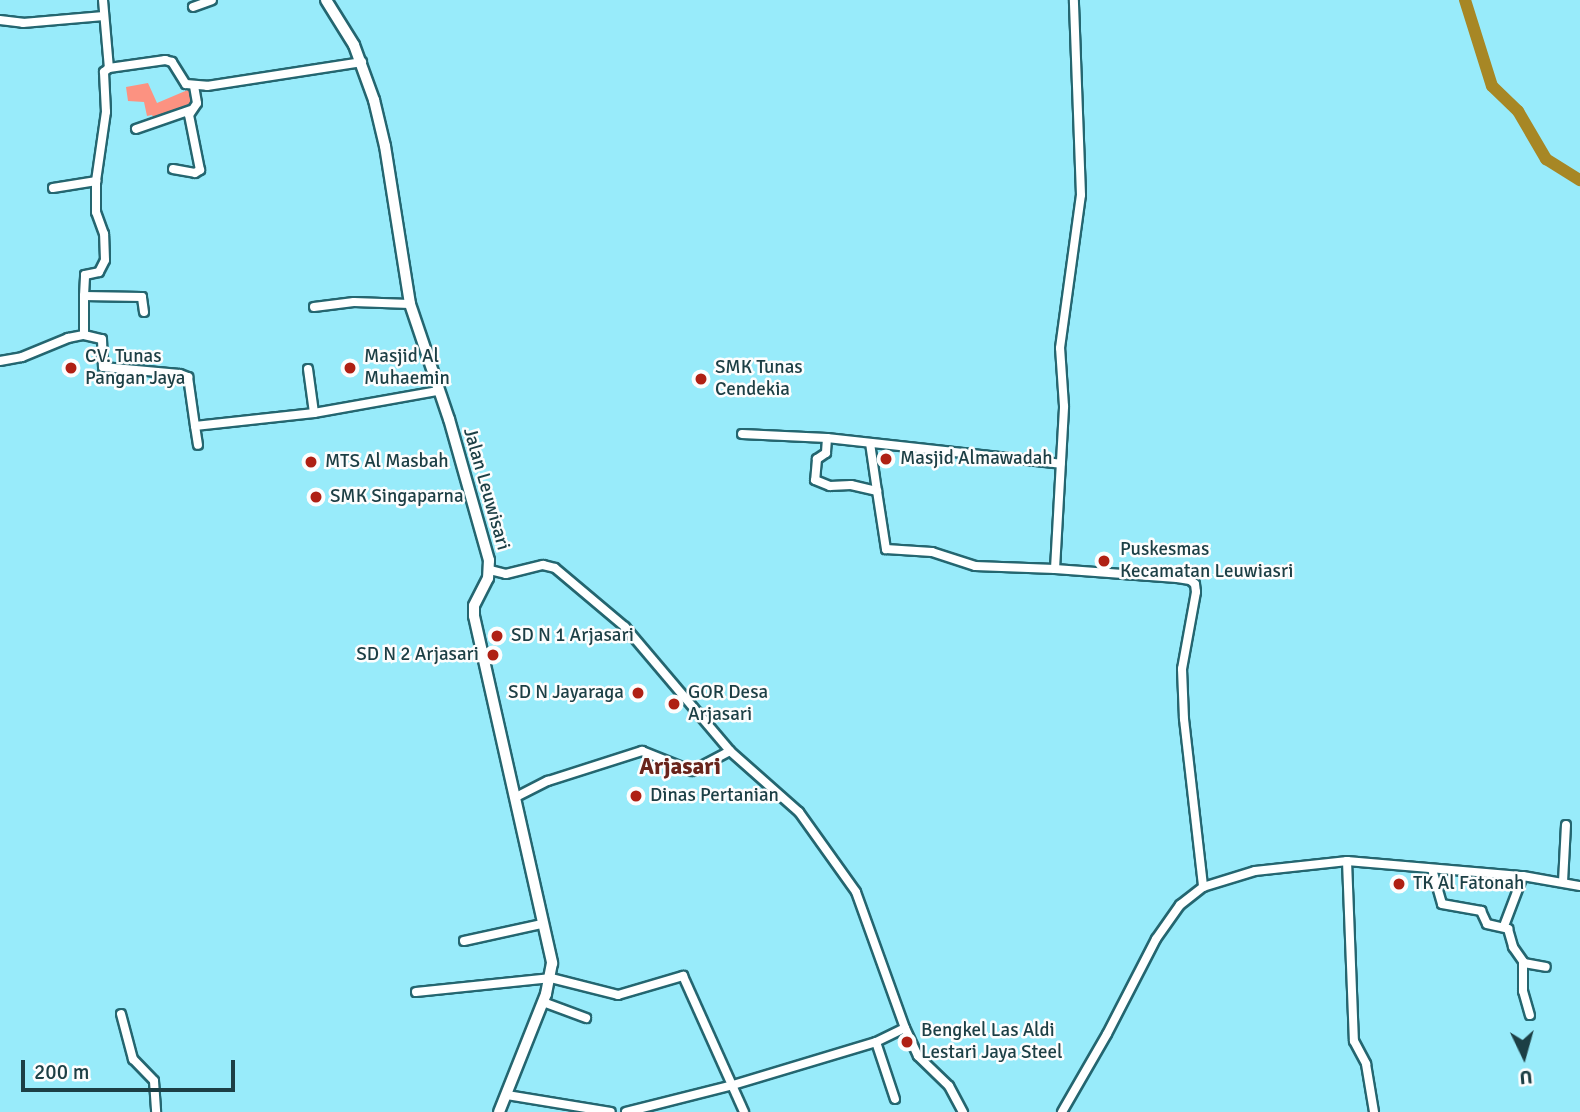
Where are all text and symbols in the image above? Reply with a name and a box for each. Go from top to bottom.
place label: CV. Tunas Pangan Jaya [85,346,185,390]
place label: Masjid Al Muhaemin [364,346,450,390]
place label: SMK Tunas Cendekia [715,357,803,401]
marker: CV. Tunas Pangan Jaya [63,360,79,376]
marker: Masjid Al Muhaemin [342,360,358,376]
marker: SMK Tunas Cendekia [693,371,709,387]
street label: Jalan Leuwisari [458,425,514,553]
place label: Masjid Almawadah [900,448,1053,470]
place label: MTS Al Masbah [325,451,449,473]
marker: Masjid Almawadah [878,451,894,467]
marker: MTS Al Masbah [303,454,319,470]
place label: SMK Singaparna [330,486,464,508]
marker: SMK Singaparna [308,489,324,505]
place label: Puskesmas Kecamatan Leuwiasri [1120,539,1293,583]
marker: Puskesmas Kecamatan Leuwiasri [1094,551,1114,571]
place label: SD N 1 Arjasari [511,625,634,647]
marker: SD N 1 Arjasari [489,628,505,644]
place label: SD N 2 Arjasari [356,644,479,666]
marker: SD N 2 Arjasari [485,647,501,663]
place label: SD N Jayaraga [508,682,624,704]
place label: GOR Desa Arjasari [688,682,768,726]
marker: SD N Jayaraga [630,685,646,701]
marker: GOR Desa Arjasari [666,696,682,712]
district label: Arjasari [639,753,721,781]
place label: Dinas Pertanian [650,785,779,807]
marker: Dinas Pertanian [628,788,644,804]
place label: TK Al Fatonah [1413,873,1524,895]
marker: TK Al Fatonah [1391,876,1407,892]
place label: Bengkel Las Aldi Lestari Jaya Steel [921,1020,1063,1064]
north arrow [1489,1021,1559,1091]
marker: Bengkel Las Aldi Lestari Jaya Steel [899,1034,915,1050]
scale bar [24,1046,238,1090]
text: 200 m [34,1059,89,1085]
text: U [1518,1064,1533,1089]

